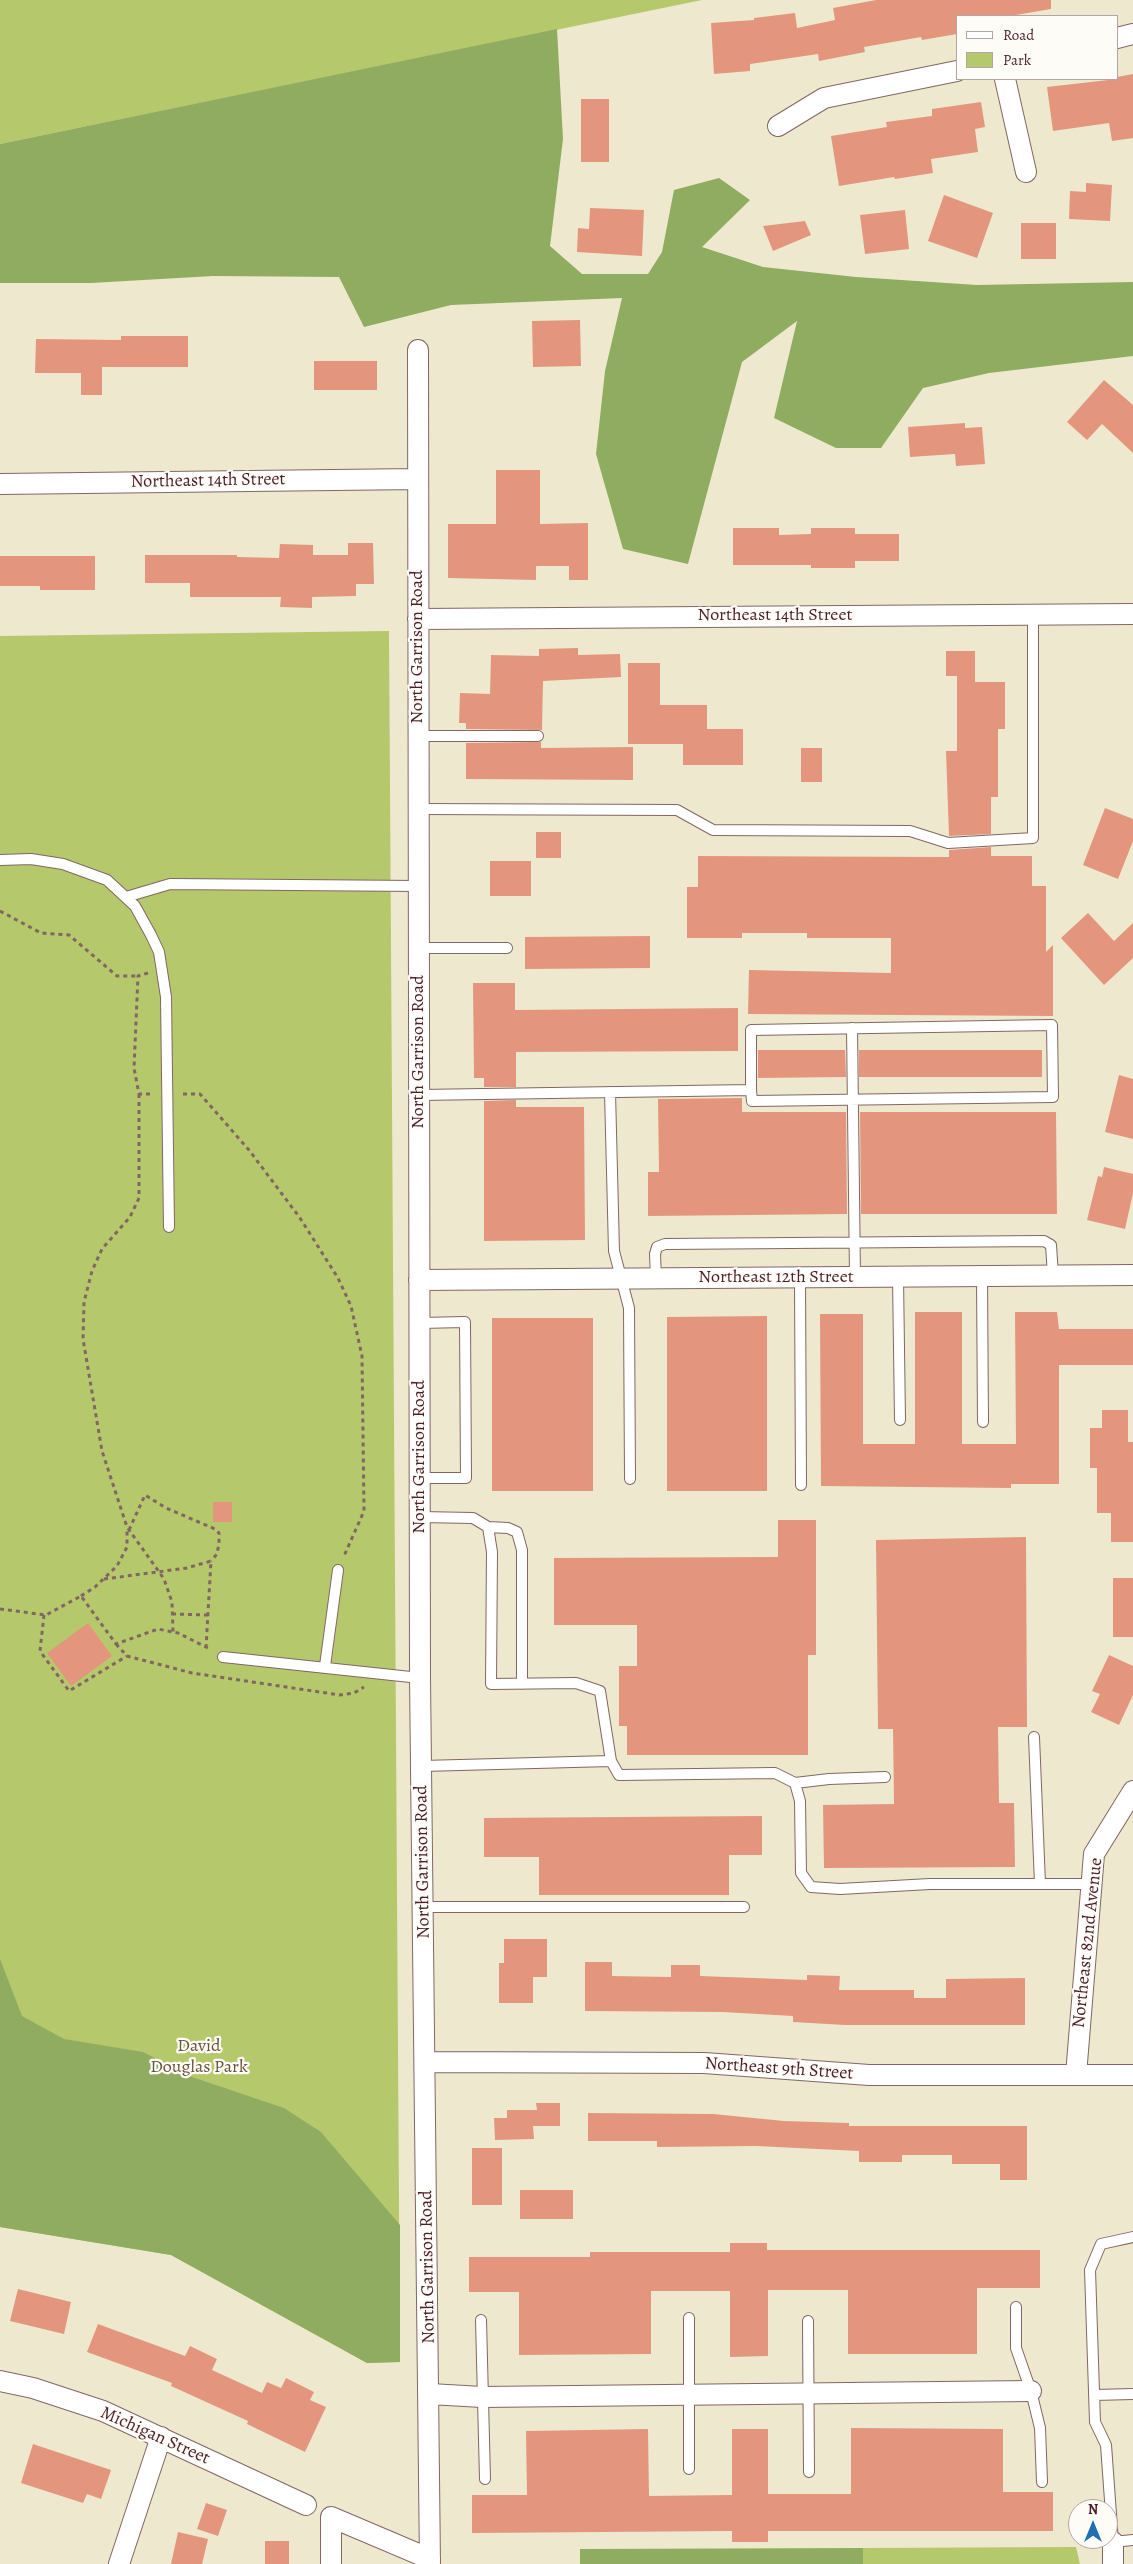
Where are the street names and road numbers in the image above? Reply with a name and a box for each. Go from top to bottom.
street label: Northeast 14th Street [130,469,286,493]
street label: North Garrison Road [407,570,429,724]
street label: Northeast 14th Street [698,605,852,627]
street label: North Garrison Road [408,975,430,1129]
street label: Northeast 12th Street [698,1267,854,1289]
street label: North Garrison Road [409,1380,431,1534]
street label: North Garrison Road [411,1785,435,1939]
street label: Northeast 82nd Avenue [1068,1857,1108,2029]
street label: Northeast 9th Street [704,2053,854,2085]
street label: North Garrison Road [416,2190,440,2344]
street label: Michigan Street [97,2402,213,2470]

